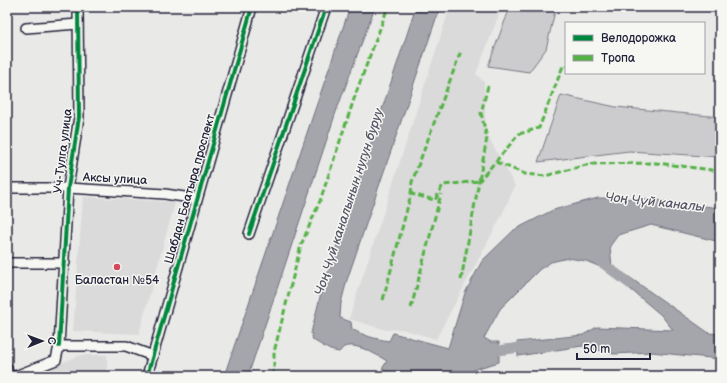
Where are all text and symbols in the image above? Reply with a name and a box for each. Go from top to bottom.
legend [565,22,705,74]
text: Велодорожка [601,31,676,46]
text: Тропа [601,51,635,66]
water label: Чоң Чүй каналынын нугун буруу [311,106,387,297]
street label: Уч-Тулга улица [50,108,76,194]
street label: Шабдан Баатыра проспект [161,112,219,266]
street label: Аксы улица [81,170,148,188]
water label: Чоң Чүй каналы [604,189,706,215]
marker: Баластан №54 [112,262,122,272]
place label: Баластан №54 [75,273,160,288]
north arrow [22,321,62,361]
scale bar [577,335,650,361]
text: С [45,337,58,345]
text: 50 m [583,342,610,357]

